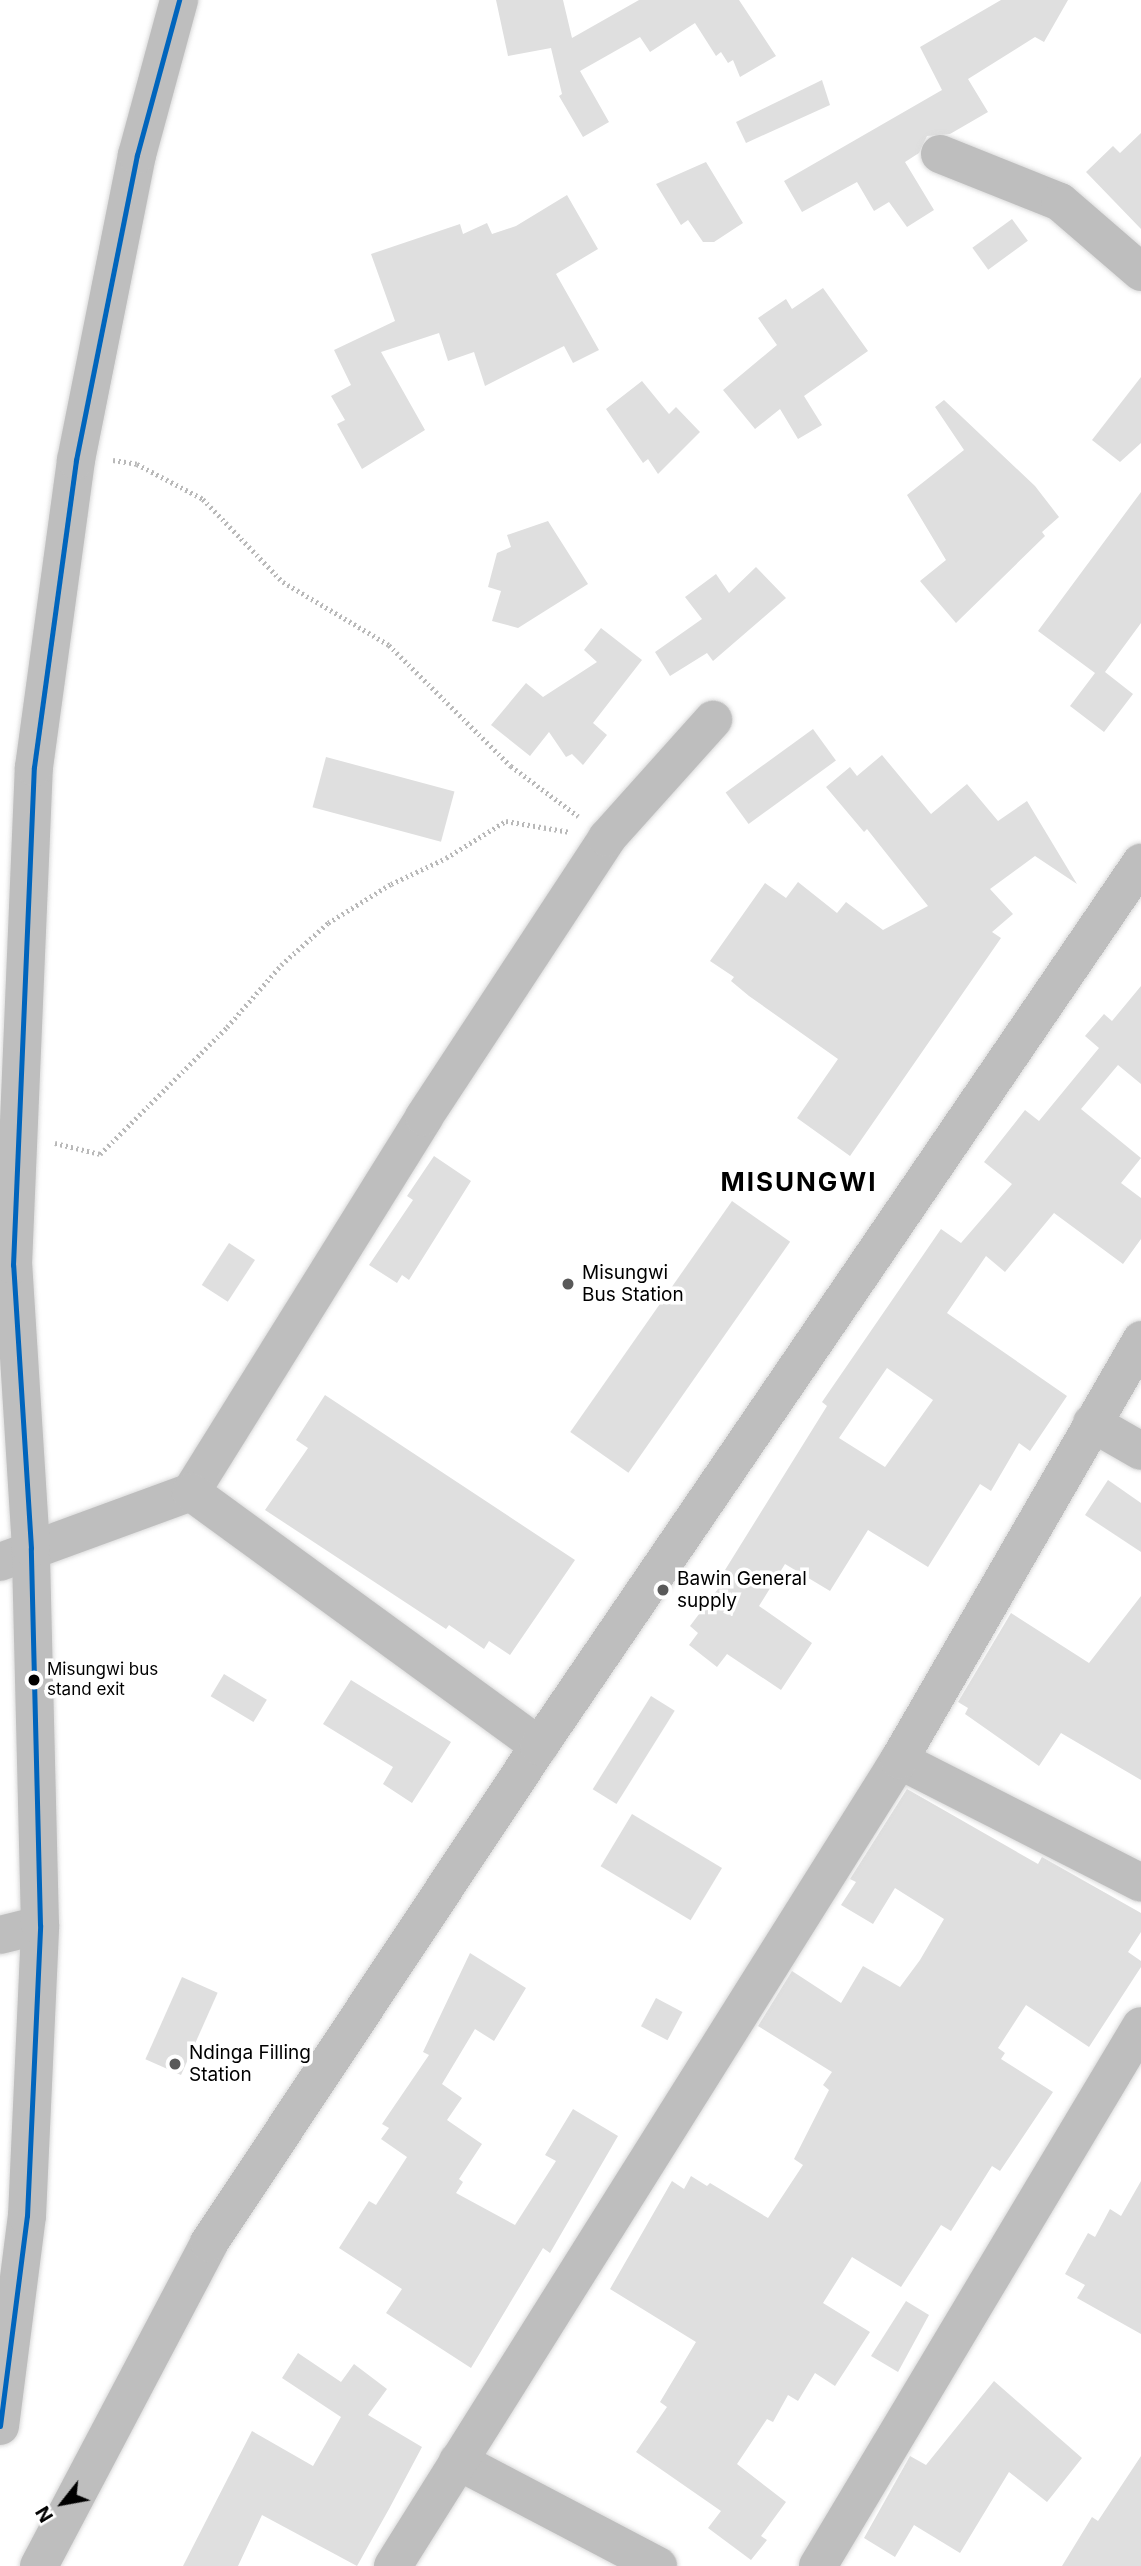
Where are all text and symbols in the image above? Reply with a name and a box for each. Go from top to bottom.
district label: MISUNGWI [721,1166,877,1198]
place label: Misungwi Bus Station [582,1262,684,1306]
marker: Misungwi Bus Station [560,1276,576,1292]
place label: Bawin General supply [677,1568,807,1612]
marker: Bawin General supply [655,1582,671,1598]
place label: Misungwi bus stand exit [47,1660,158,1700]
marker: Misungwi bus stand exit [27,1673,41,1687]
place label: Ndinga Filling Station [189,2042,311,2086]
marker: Ndinga Filling Station [167,2056,183,2072]
north arrow [28,2468,98,2538]
text: N [31,2502,58,2526]

